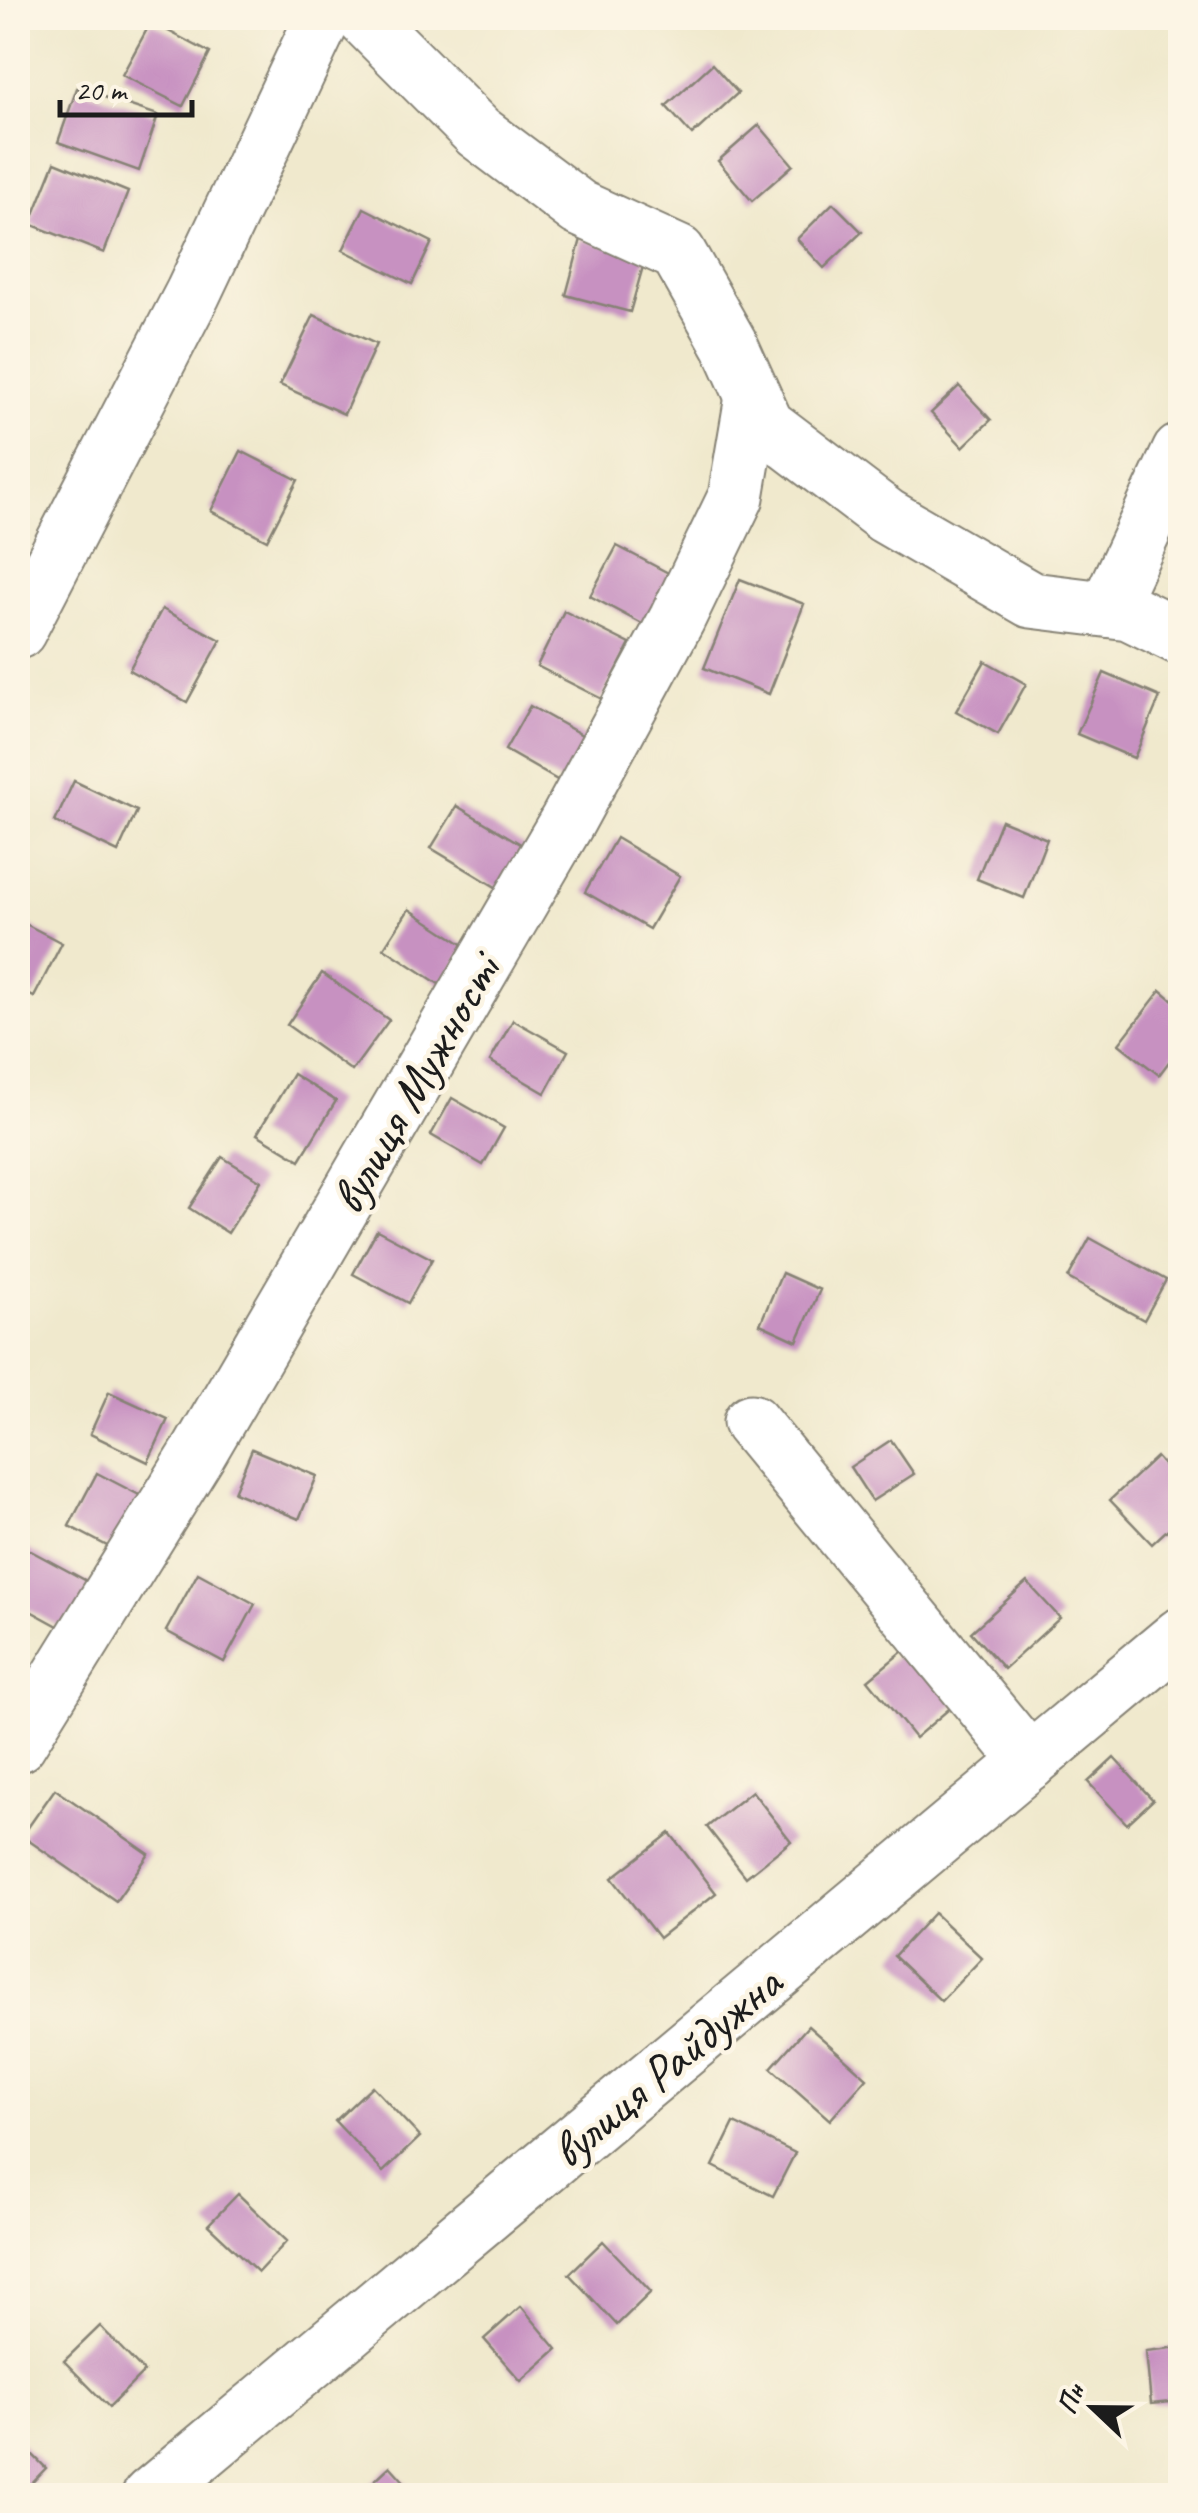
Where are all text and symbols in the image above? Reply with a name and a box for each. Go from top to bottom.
scale bar [60,55,192,117]
text: 20 m [75,71,128,109]
street label: вулиця Мужності [316,938,517,1225]
street label: вулиця Райдужна [538,1950,797,2182]
north arrow [1043,2358,1143,2458]
text: Пн [1049,2377,1093,2419]

